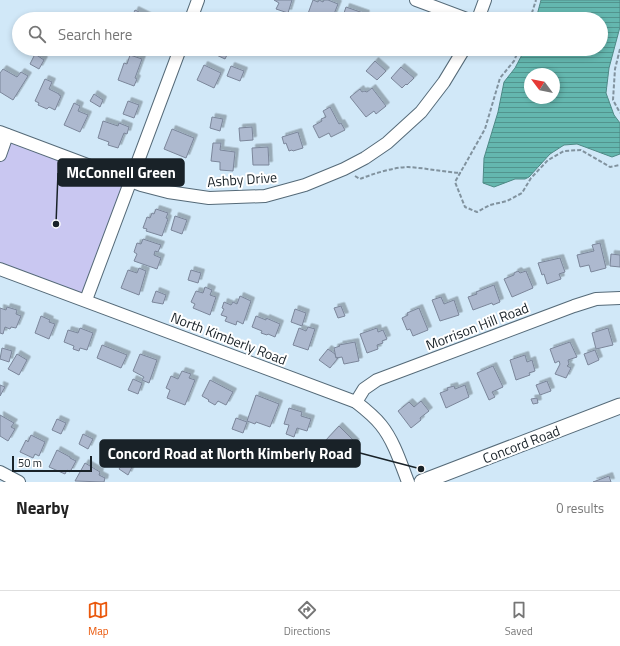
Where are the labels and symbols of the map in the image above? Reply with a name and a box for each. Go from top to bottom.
north arrow [524,68,560,104]
callout: McConnell Green [58,159,184,186]
text: McConnell Green [66,161,176,184]
street label: Ashby Drive [206,166,278,192]
street label: Morrison Hill Road [422,297,532,355]
street label: North Kimberly Road [168,306,290,370]
street label: Concord Road [479,420,563,468]
callout: Concord Road at North Kimberly Road [100,440,360,467]
text: Concord Road at North Kimberly Road [108,442,352,465]
scale bar [12,454,92,473]

